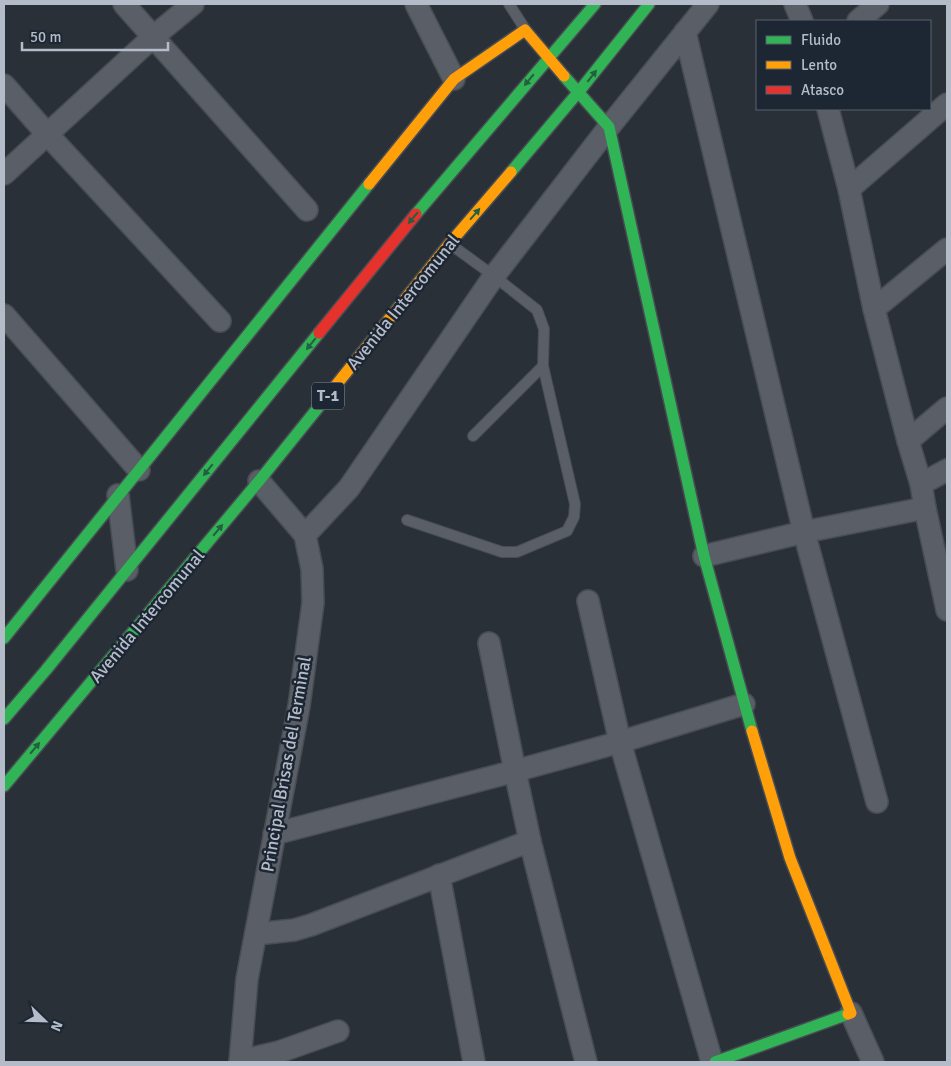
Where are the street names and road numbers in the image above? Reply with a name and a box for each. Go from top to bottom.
street label: Avenida Intercomunal [342,230,464,374]
road number: T-1 [312,382,344,410]
street label: Avenida Intercomunal [85,545,209,687]
street label: Principal Brisas del Terminal [256,654,316,874]

